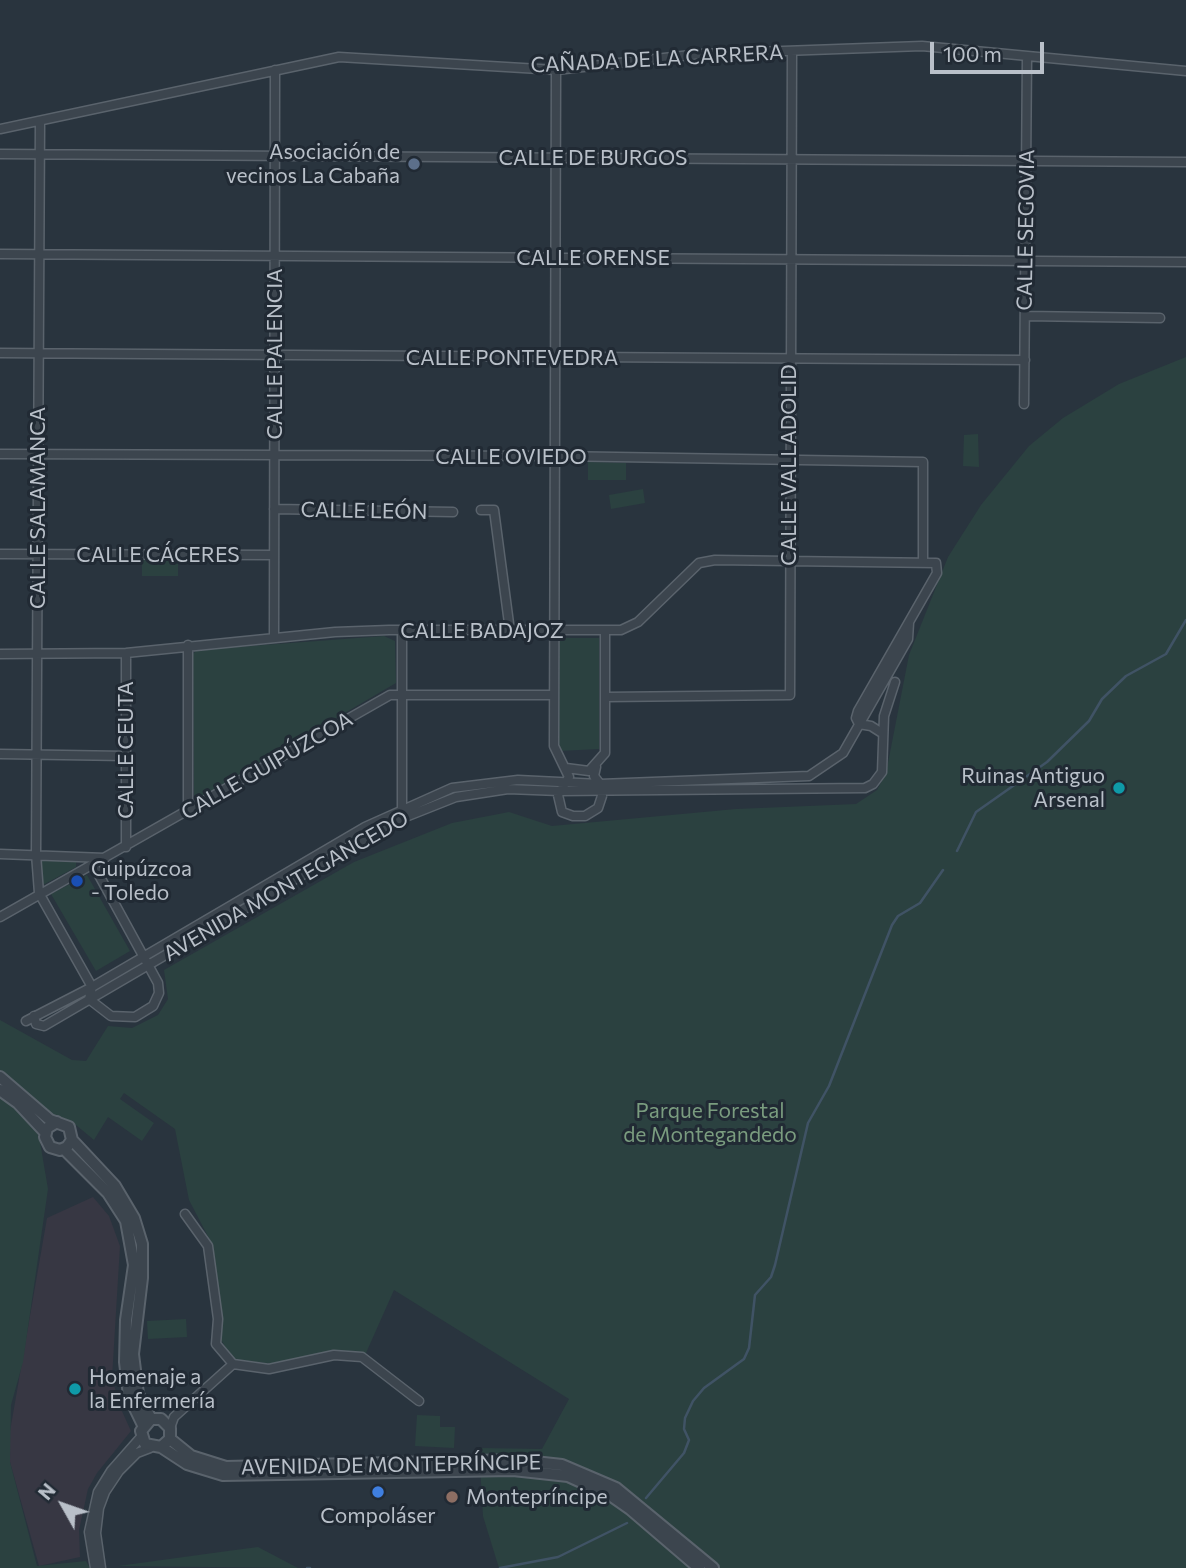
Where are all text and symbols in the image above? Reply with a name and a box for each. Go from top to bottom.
scale bar [934,28,1048,72]
street label: CAÑADA DE LA CARRERA [530,40,784,78]
text: 100 m [943,41,1002,66]
place label: Asociación de vecinos La Cabaña [226,139,400,189]
street label: CALLE DE BURGOS [499,145,687,171]
street label: CALLE SEGOVIA [1012,149,1040,311]
marker: Asociación de vecinos La Cabaña [406,156,422,172]
street label: CALLE ORENSE [516,245,670,271]
street label: CALLE PALENCIA [262,268,288,440]
street label: CALLE PONTEVEDRA [406,345,618,371]
street label: CALLE VALLADOLID [776,364,802,566]
street label: CALLE SALAMANCA [25,407,51,609]
street label: CALLE OVIEDO [435,444,587,470]
street label: CALLE LEÓN [300,497,428,525]
street label: CALLE CÁCERES [76,542,240,568]
street label: CALLE BADAJOZ [400,618,564,644]
street label: CALLE CEUTA [113,681,139,819]
street label: CALLE GUIPÚZCOA [177,707,357,825]
place label: Ruinas Antiguo Arsenal [961,763,1105,813]
marker: Ruinas Antiguo Arsenal [1111,780,1127,796]
street label: AVENIDA MONTEGANCEDO [159,805,413,967]
place label: Guipúzcoa - Toledo [91,856,192,906]
marker: Guipúzcoa - Toledo [69,873,85,889]
park label: Parque Forestal de Montegandedo [623,1098,797,1148]
place label: Homenaje a la Enfermería [89,1364,215,1414]
marker: Homenaje a la Enfermería [67,1381,83,1397]
street label: AVENIDA DE MONTEPRÍNCIPE [241,1450,541,1480]
north arrow [28,1470,98,1540]
text: N [33,1478,60,1504]
marker: Compoláser [370,1484,386,1500]
place label: Montepríncipe [466,1484,608,1510]
marker: Montepríncipe [444,1489,460,1505]
place label: Compoláser [320,1503,436,1529]

